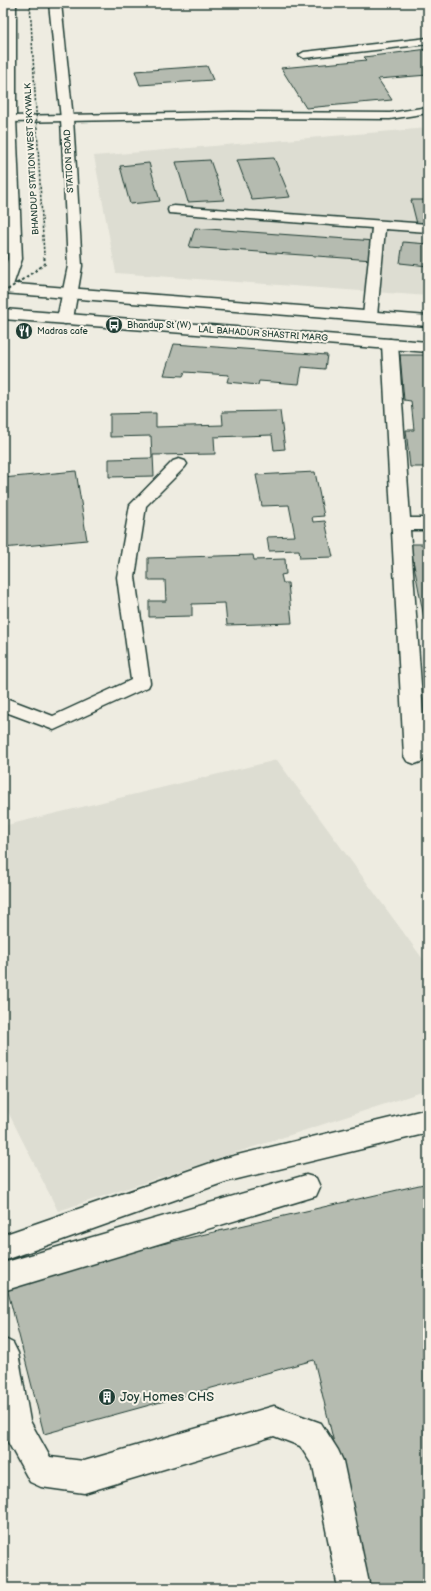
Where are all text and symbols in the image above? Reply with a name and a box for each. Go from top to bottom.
street label: BHANDUP STATION WEST SKYWALK [23,83,41,235]
street label: STATION ROAD [62,128,76,193]
bus stop icon: Bhandup St (W) [104,315,124,335]
place label: Bhandup St (W) [127,320,191,331]
restaurant icon: Madras cafe [14,321,34,341]
street label: LAL BAHADUR SHASTRI MARG [198,324,329,344]
place label: Madras cafe [37,326,88,337]
building icon: Joy Homes CHS [97,1387,117,1407]
place label: Joy Homes CHS [120,1389,214,1405]

